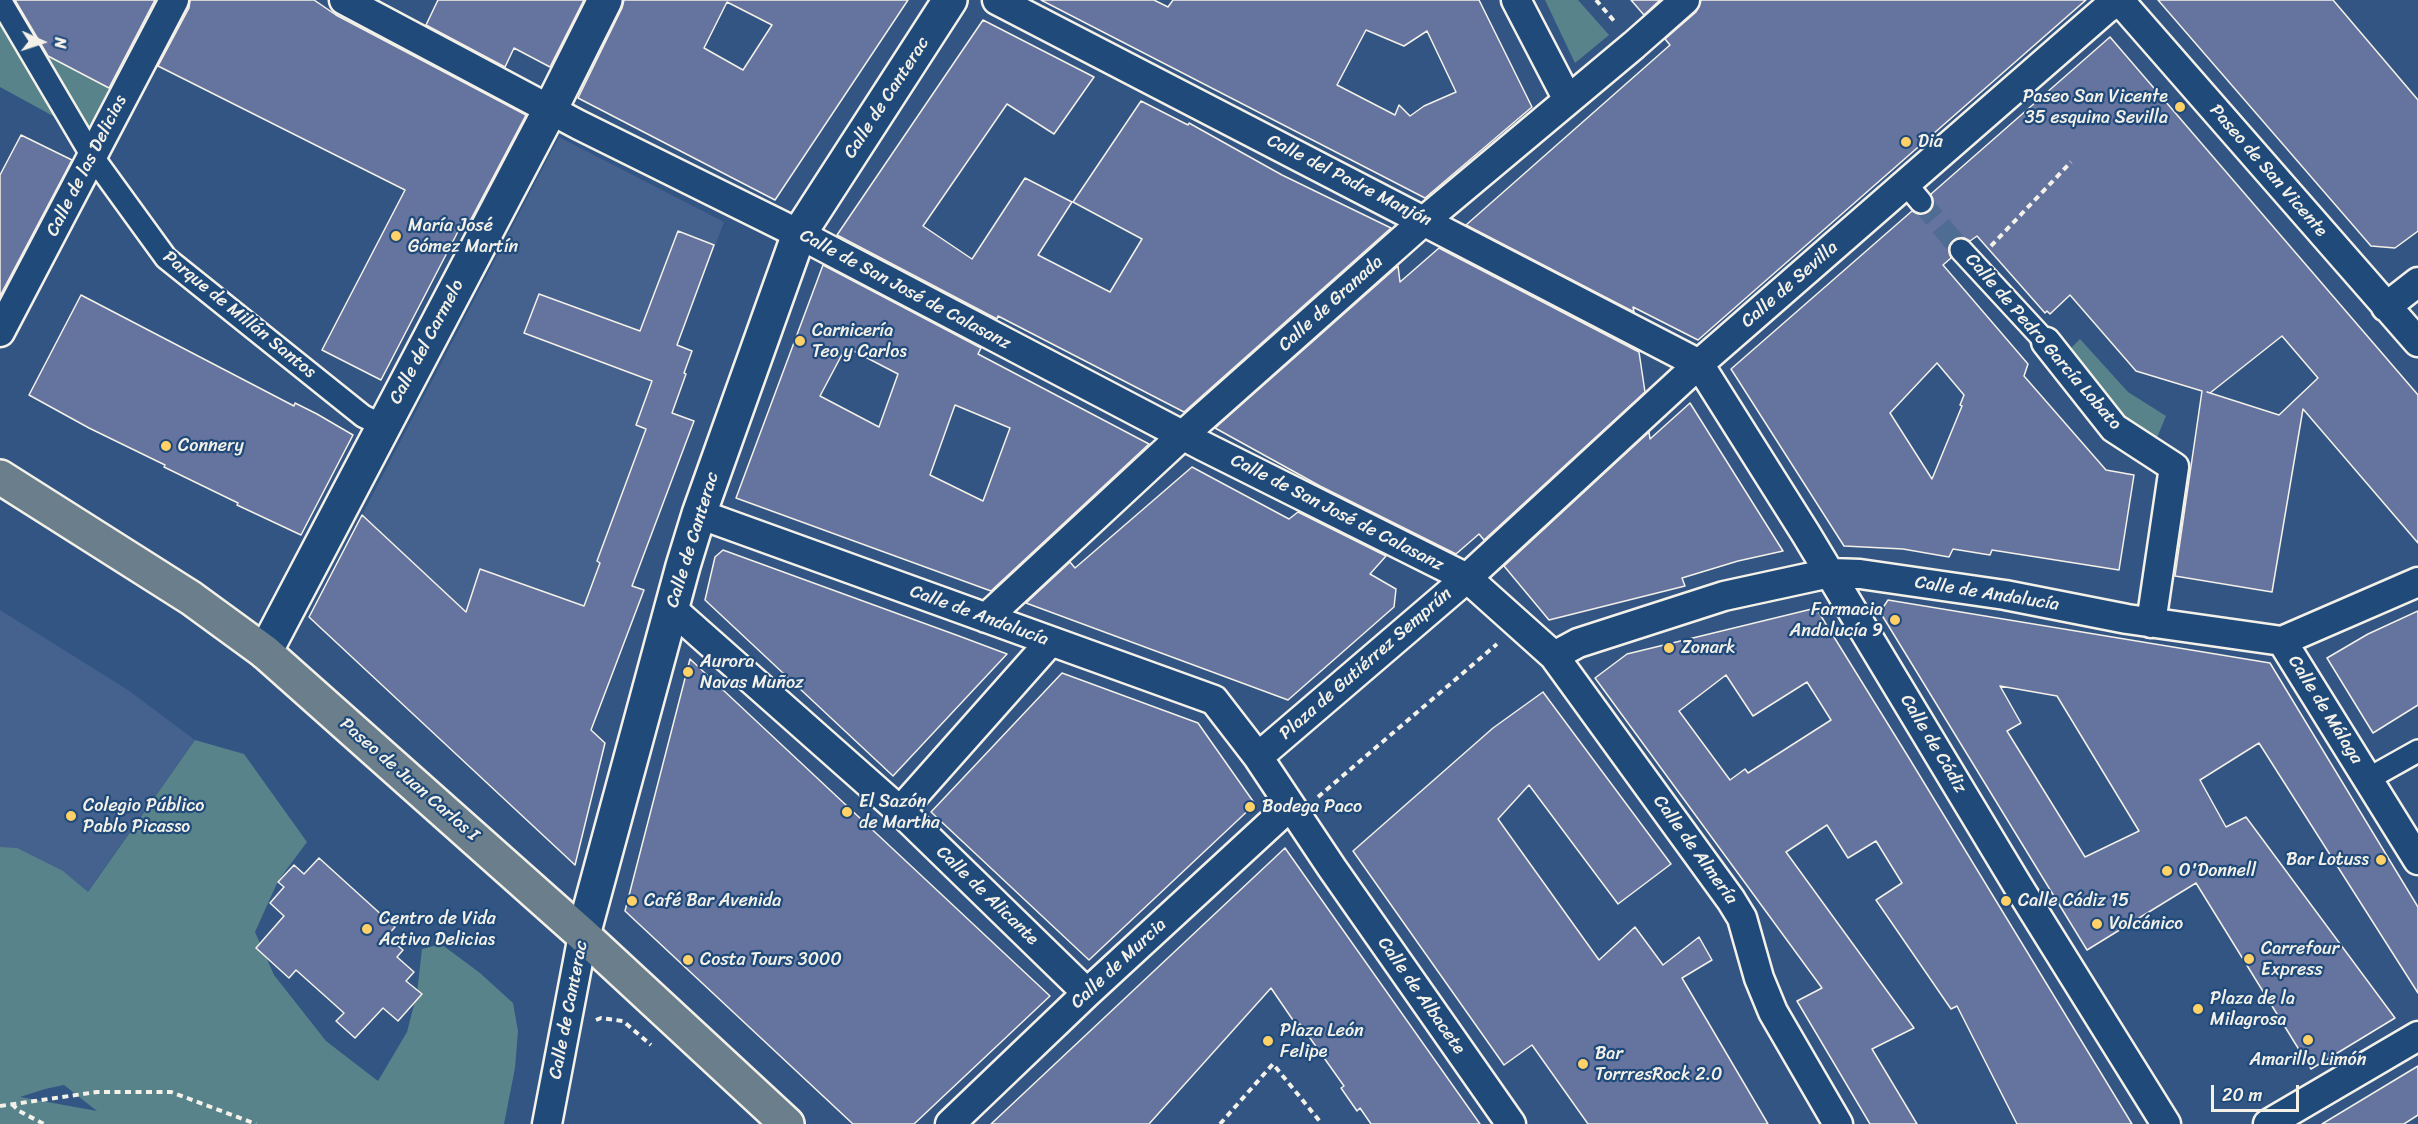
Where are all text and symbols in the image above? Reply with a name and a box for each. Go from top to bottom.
north arrow [12,12,72,72]
street label: Calle de Canterac [840,33,934,163]
text: N [46,37,75,49]
place label: Paseo San Vicente 35 esquina Sevilla [2023,86,2168,128]
street label: Calle de las Delicias [42,92,132,240]
marker: Paseo San Vicente 35 esquina Sevilla [2173,100,2187,114]
street label: Paseo de San Vicente [2204,100,2332,242]
street label: Calle del Padre Manjón [1263,130,1435,232]
place label: Dia [1918,131,1943,153]
marker: Dia [1899,135,1913,149]
place label: María José Gómez Martín [408,215,518,258]
street label: Calle de San José de Calasanz [796,225,1014,355]
marker: María José Gómez Martín [389,229,403,243]
street label: Calle de Sevilla [1737,237,1843,333]
street label: Parque de Millán Santos [158,247,320,383]
street label: Calle de Pedro García Lobato [1960,249,2126,435]
street label: Calle de Granada [1274,252,1388,356]
street label: Calle del Carmelo [385,276,469,408]
place label: Carnicería Teo y Carlos [812,320,907,362]
marker: Carnicería Teo y Carlos [793,334,807,348]
place label: Connery [178,435,244,457]
marker: Connery [159,439,173,453]
street label: Calle de San José de Calasanz [1227,450,1447,576]
street label: Calle de Canterac [662,470,724,610]
street label: Calle de Andalucía [1913,572,2061,616]
street label: Calle de Andalucía [907,581,1051,651]
street label: Plaza de Gutiérrez Semprún [1276,583,1456,745]
place label: Farmacia Andalucía 9 [1789,599,1883,642]
marker: Farmacia Andalucía 9 [1888,613,1902,627]
place label: Zonark [1681,637,1736,659]
marker: Zonark [1662,641,1676,655]
place label: Aurora Navas Muñoz [700,651,804,694]
street label: Calle de Málaga [2283,652,2367,768]
marker: Aurora Navas Muñoz [681,665,695,679]
street label: Calle de Cádiz [1895,691,1971,797]
street label: Paseo de Juan Carlos I [335,714,483,846]
place label: El Sazón de Martha [859,791,940,834]
street label: Calle de Almería [1648,791,1742,909]
place label: Colegio Público Pablo Picasso [83,795,204,838]
place label: Bodega Paco [1262,796,1362,818]
marker: Bodega Paco [1243,800,1257,814]
marker: El Sazón de Martha [840,805,854,819]
marker: Colegio Público Pablo Picasso [64,809,78,823]
street label: Calle de Alicante [931,842,1043,950]
place label: Bar Lotuss [2286,849,2369,871]
marker: Bar Lotuss [2374,853,2388,867]
place label: O'Donnell [2179,860,2256,882]
marker: O'Donnell [2160,864,2174,878]
place label: Café Bar Avenida [644,890,781,912]
place label: Calle Cádiz 15 [2018,890,2129,912]
marker: Café Bar Avenida [625,894,639,908]
marker: Calle Cádiz 15 [1999,894,2013,908]
place label: Centro de Vida Activa Delicias [379,908,496,950]
place label: Volcánico [2109,913,2183,935]
street label: Calle de Murcia [1067,914,1171,1014]
marker: Volcánico [2090,917,2104,931]
marker: Centro de Vida Activa Delicias [360,922,374,936]
street label: Calle de Albacete [1373,933,1469,1059]
place label: Carrefour Express [2261,938,2339,980]
street label: Calle de Canterac [545,939,593,1081]
place label: Costa Tours 3000 [700,949,842,971]
marker: Carrefour Express [2242,952,2256,966]
marker: Costa Tours 3000 [681,953,695,967]
place label: Plaza de la Milagrosa [2210,988,2295,1030]
marker: Plaza de la Milagrosa [2191,1002,2205,1016]
place label: Plaza León Felipe [1280,1020,1364,1062]
marker: Amarillo Limón [2301,1033,2315,1047]
marker: Plaza León Felipe [1261,1034,1275,1048]
place label: Bar TorrresRock 2.0 [1595,1043,1722,1086]
place label: Amarillo Limón [2250,1049,2366,1071]
marker: Bar TorrresRock 2.0 [1576,1057,1590,1071]
scale bar [2214,1073,2302,1111]
text: 20 m [2222,1079,2262,1111]

